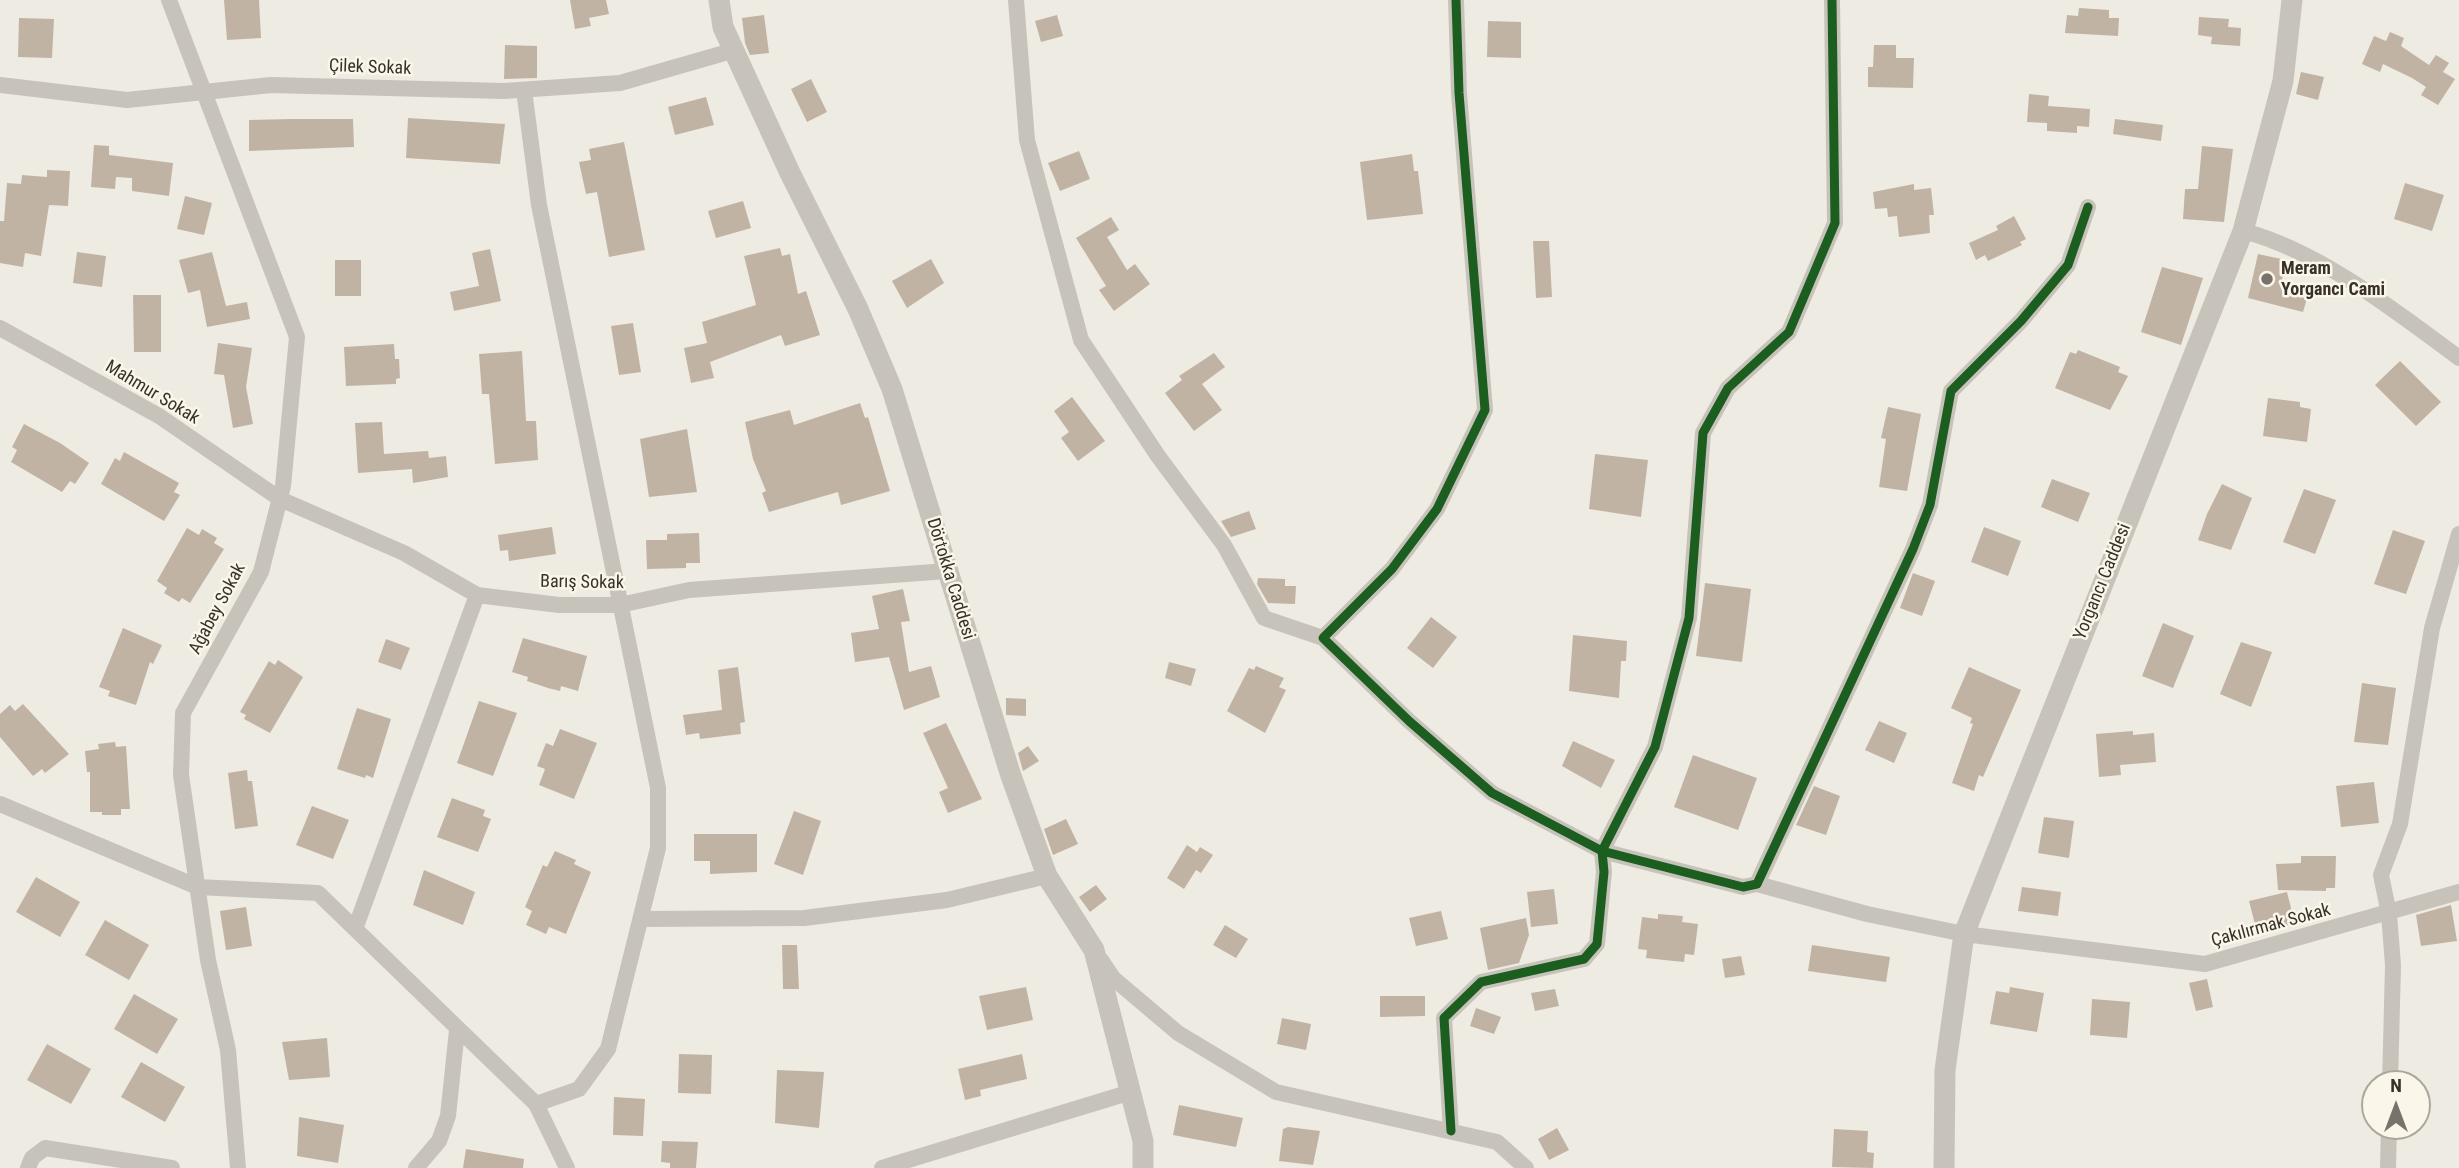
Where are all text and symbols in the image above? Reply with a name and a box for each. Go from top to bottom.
street label: Çilek Sokak [328,56,412,80]
place label: Meram Yorgancı Cami [2281,258,2385,300]
marker: Meram Yorgancı Cami [2259,271,2275,287]
street label: Mahmur Sokak [101,356,203,430]
street label: Dörtokka Caddesi [921,516,979,642]
street label: Yorgancı Caddesi [2070,521,2136,643]
street label: Ağabey Sokak [185,560,251,658]
street label: Barış Sokak [540,571,624,595]
street label: Çakılırmak Sokak [2209,900,2333,952]
north arrow [2361,1070,2431,1140]
text: N [2390,1074,2402,1097]

